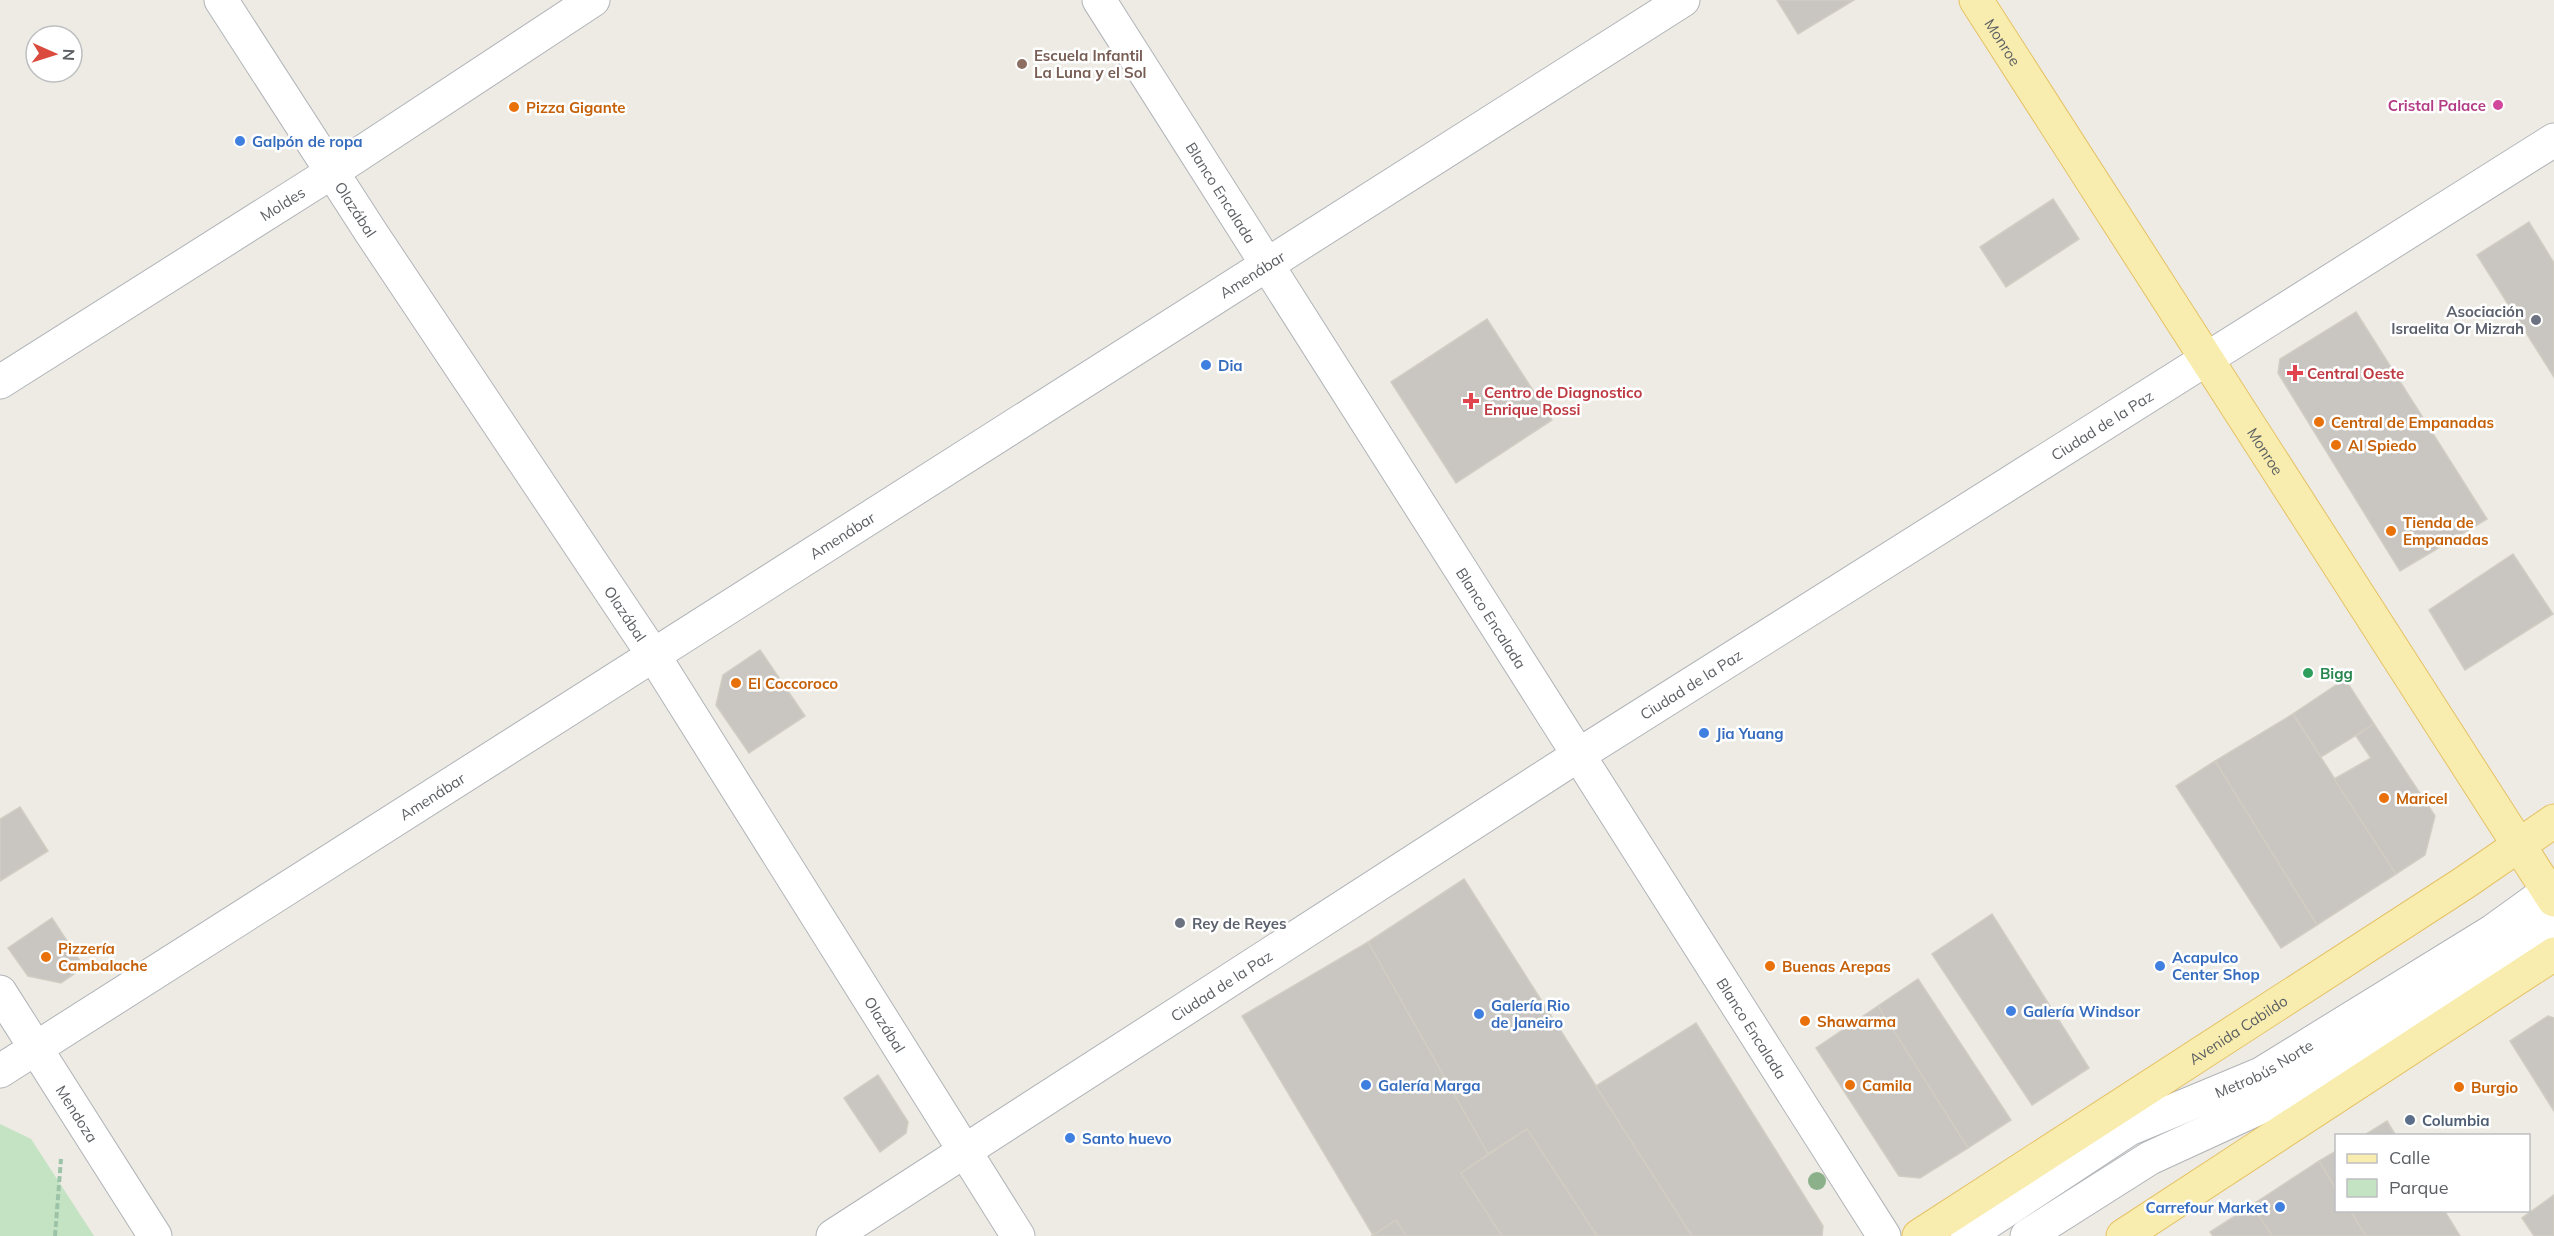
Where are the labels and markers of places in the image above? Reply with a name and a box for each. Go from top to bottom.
place label: Escuela Infantil La Luna y el Sol [1034,46,1146,82]
marker: Escuela Infantil La Luna y el Sol [1015,57,1029,71]
place label: Cristal Palace [2388,96,2486,115]
place label: Pizza Gigante [526,98,626,117]
marker: Cristal Palace [2491,98,2505,112]
marker: Pizza Gigante [507,100,521,114]
place label: Galpón de ropa [252,132,363,151]
marker: Galpón de ropa [233,134,247,148]
place label: Asociación Israelita Or Mizrah [2391,302,2524,338]
marker: Asociación Israelita Or Mizrah [2529,313,2543,327]
place label: Dia [1218,356,1243,375]
marker: Dia [1199,358,1213,372]
place label: Central Oeste [2307,364,2404,383]
marker: Central Oeste [2288,366,2302,380]
place label: Centro de Diagnostico Enrique Rossi [1484,383,1642,419]
marker: Centro de Diagnostico Enrique Rossi [1462,392,1480,410]
place label: Central de Empanadas [2331,413,2494,432]
marker: Central de Empanadas [2312,415,2326,429]
place label: Al Spiedo [2348,436,2417,455]
marker: Al Spiedo [2329,438,2343,452]
place label: Tienda de Empanadas [2403,513,2488,549]
marker: Tienda de Empanadas [2384,524,2398,538]
place label: Bigg [2320,664,2353,683]
marker: Bigg [2301,666,2315,680]
place label: El Coccoroco [748,674,838,693]
marker: El Coccoroco [729,676,743,690]
place label: Jia Yuang [1716,724,1784,743]
marker: Jia Yuang [1697,726,1711,740]
place label: Maricel [2396,789,2448,808]
marker: Maricel [2377,791,2391,805]
place label: Rey de Reyes [1192,914,1287,933]
marker: Rey de Reyes [1173,916,1187,930]
place label: Pizzería Cambalache [58,939,147,975]
place label: Acapulco Center Shop [2172,948,2260,984]
marker: Pizzería Cambalache [39,950,53,964]
place label: Buenas Arepas [1782,957,1891,976]
marker: Buenas Arepas [1763,959,1777,973]
marker: Acapulco Center Shop [2153,959,2167,973]
place label: Galería Rio de Janeiro [1491,996,1570,1032]
place label: Galería Windsor [2023,1002,2140,1021]
marker: Galería Windsor [2004,1004,2018,1018]
marker: Galería Rio de Janeiro [1472,1007,1486,1021]
place label: Shawarma [1817,1012,1896,1031]
marker: Shawarma [1798,1014,1812,1028]
place label: Galería Marga [1378,1076,1481,1095]
place label: Camila [1862,1076,1912,1095]
marker: Galería Marga [1359,1078,1373,1092]
marker: Camila [1843,1078,1857,1092]
place label: Burgio [2471,1078,2518,1097]
marker: Burgio [2452,1080,2466,1094]
place label: Columbia [2422,1111,2490,1130]
marker: Columbia [2403,1113,2417,1127]
place label: Santo huevo [1082,1129,1172,1148]
marker: Santo huevo [1063,1131,1077,1145]
place label: Carrefour Market [2145,1198,2268,1217]
marker: Carrefour Market [2273,1200,2287,1214]

